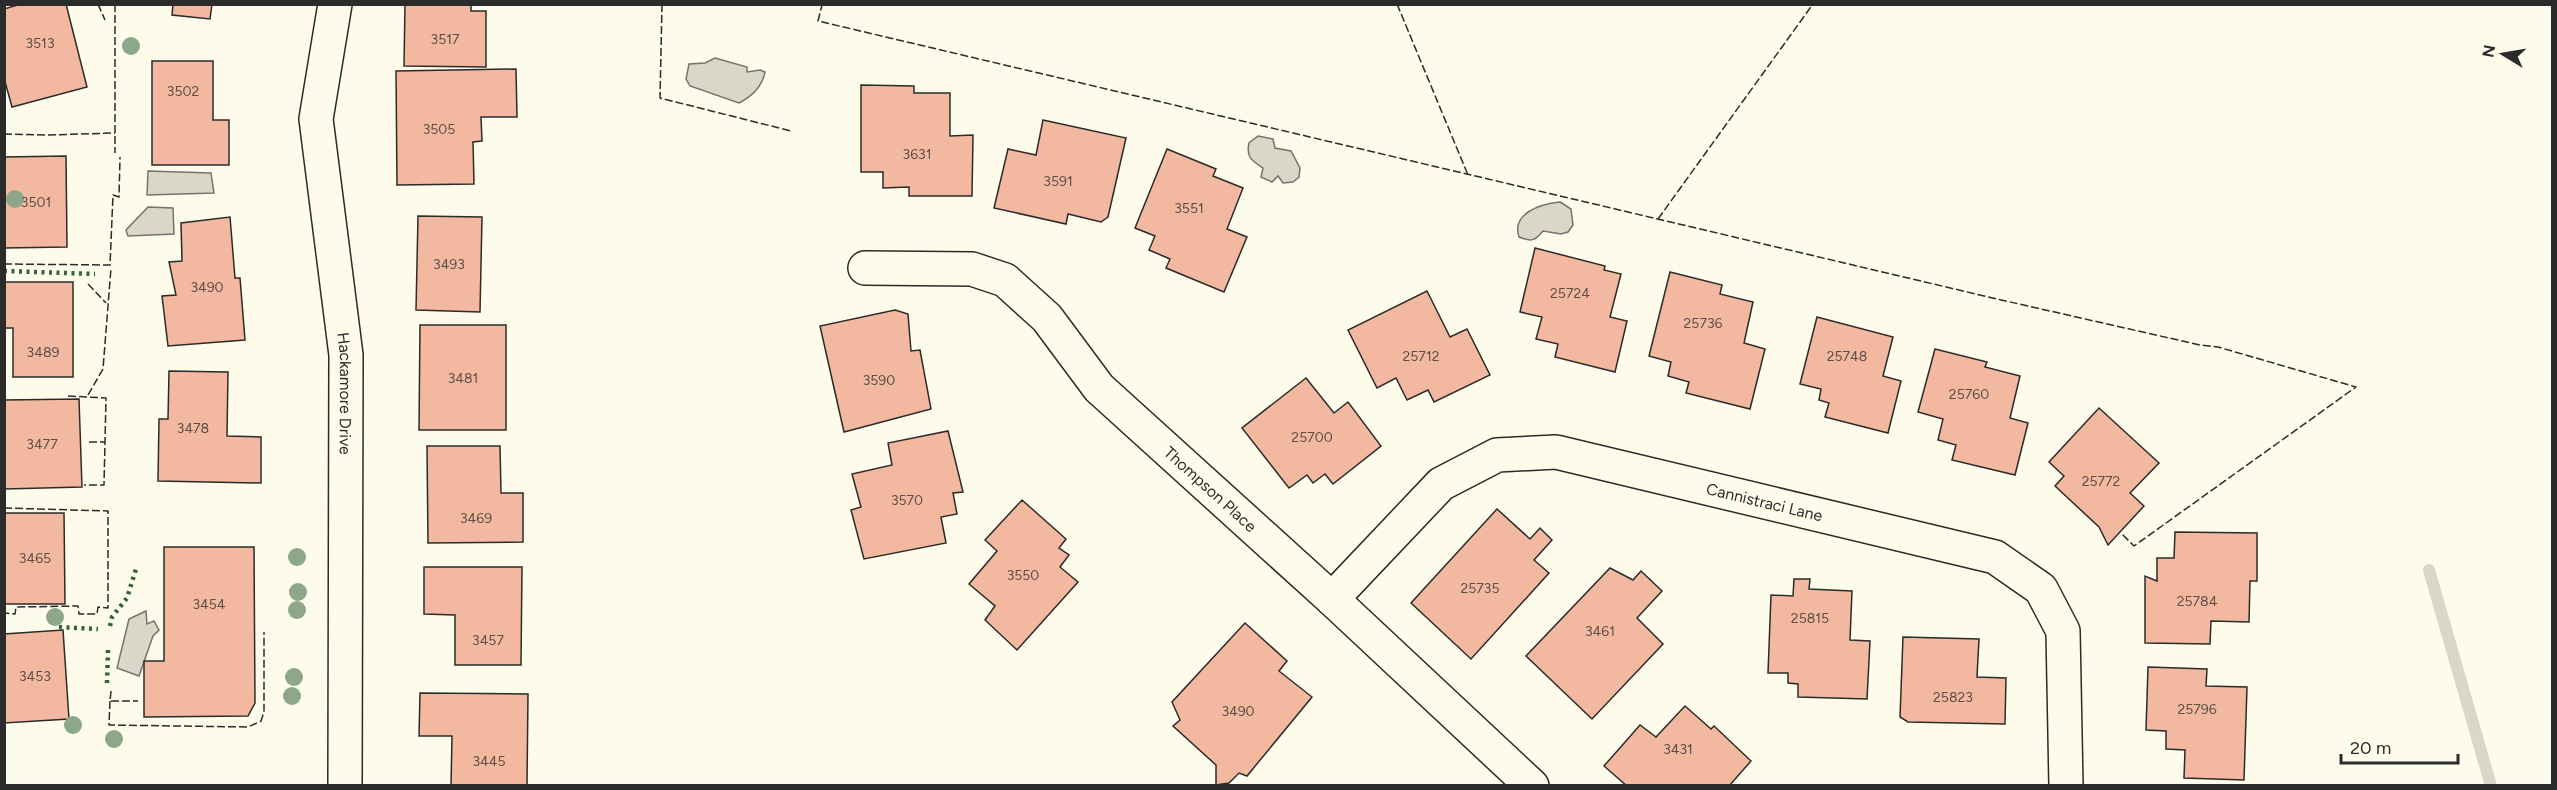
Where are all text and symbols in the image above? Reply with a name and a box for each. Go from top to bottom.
north arrow [2473,24,2533,84]
house number: 3517 [431,31,460,48]
house number: 3513 [25,35,55,52]
text: N [2478,43,2499,59]
house number: 3502 [167,83,199,100]
house number: 3505 [423,121,455,138]
house number: 3631 [903,146,931,163]
house number: 3591 [1043,173,1073,190]
house number: 3501 [21,194,51,211]
house number: 3551 [1174,200,1204,217]
house number: 3493 [433,256,465,273]
house number: 3490 [190,279,224,296]
house number: 25724 [1550,285,1590,302]
house number: 25736 [1684,315,1723,332]
street label: Hackamore Drive [333,331,355,455]
house number: 3489 [27,344,59,361]
house number: 25712 [1402,348,1440,365]
house number: 25748 [1827,348,1867,365]
house number: 3481 [448,370,478,387]
house number: 3590 [863,372,895,389]
house number: 25760 [1949,386,1989,403]
house number: 3478 [177,420,209,437]
house number: 25700 [1291,429,1333,446]
house number: 3477 [26,436,58,453]
street label: Thompson Place [1160,443,1260,536]
house number: 25772 [2082,473,2120,490]
street label: Cannistraci Lane [1704,479,1825,525]
house number: 3570 [891,492,923,509]
house number: 3469 [460,510,492,527]
house number: 3465 [19,550,51,567]
house number: 3550 [1007,567,1039,584]
house number: 25735 [1460,580,1500,597]
house number: 25784 [2177,593,2218,610]
house number: 3454 [192,596,226,613]
house number: 25815 [1791,610,1829,627]
house number: 3461 [1585,623,1615,640]
house number: 3457 [472,632,504,649]
house number: 3453 [19,668,51,685]
house number: 25823 [1933,689,1973,706]
house number: 25796 [2177,701,2217,718]
house number: 3490 [1221,703,1255,720]
scale bar [2341,727,2458,765]
text: 20 m [2350,737,2391,759]
house number: 3431 [1663,741,1693,758]
house number: 3445 [472,753,506,770]

